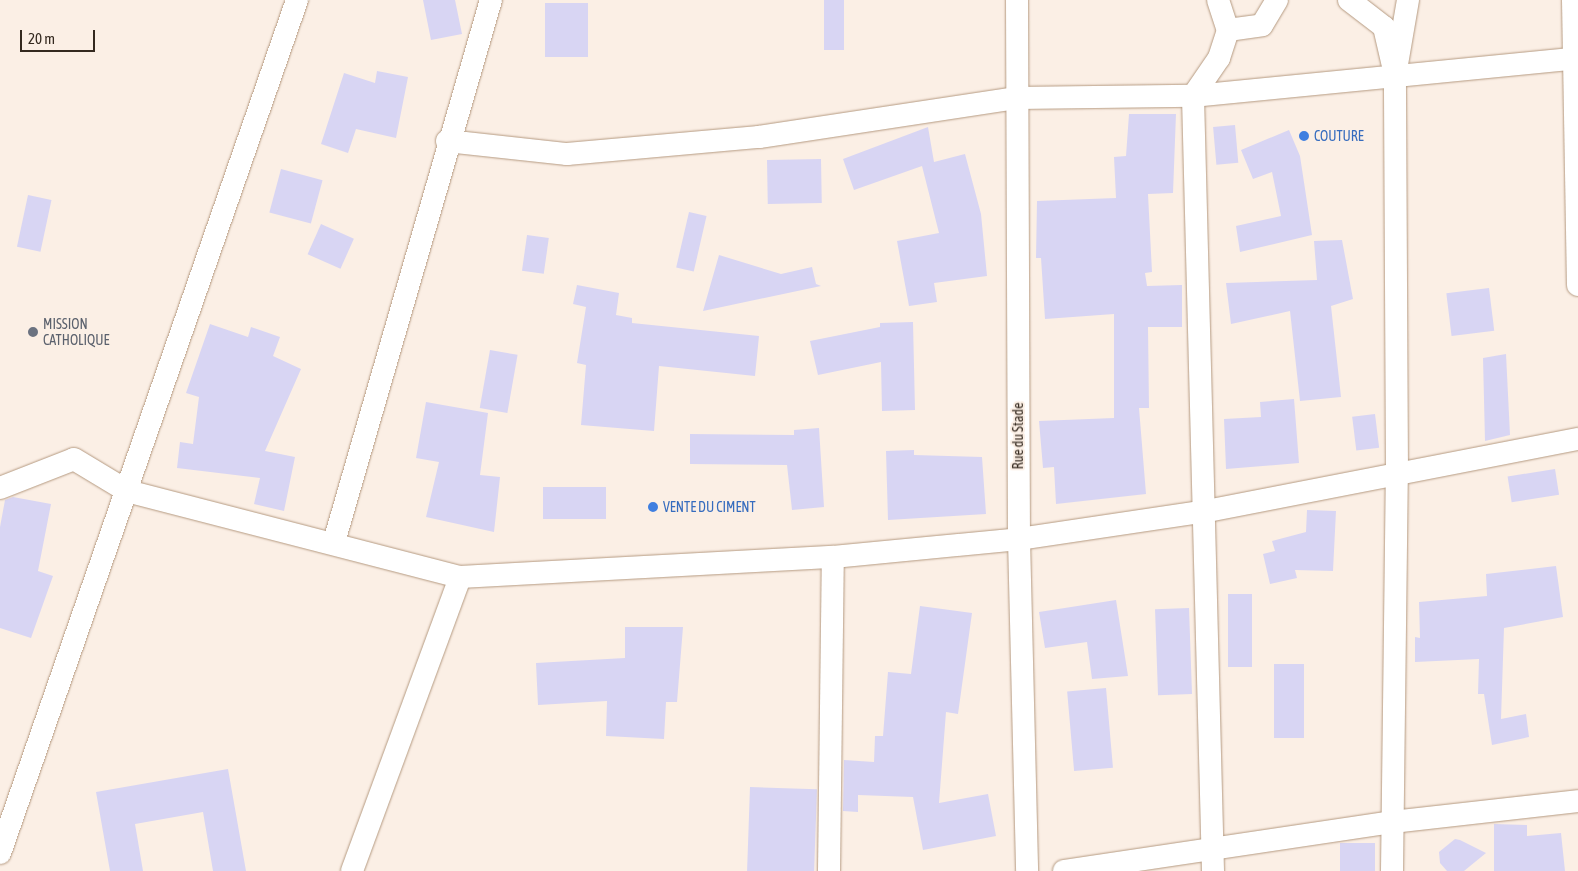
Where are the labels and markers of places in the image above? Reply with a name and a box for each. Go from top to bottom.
place label: COUTURE [1314,128,1364,144]
marker: COUTURE [1298,130,1310,142]
place label: MISSION CATHOLIQUE [43,316,109,348]
marker: MISSION CATHOLIQUE [27,326,39,338]
place label: VENTE DU CIMENT [663,499,756,515]
marker: VENTE DU CIMENT [647,501,659,513]

